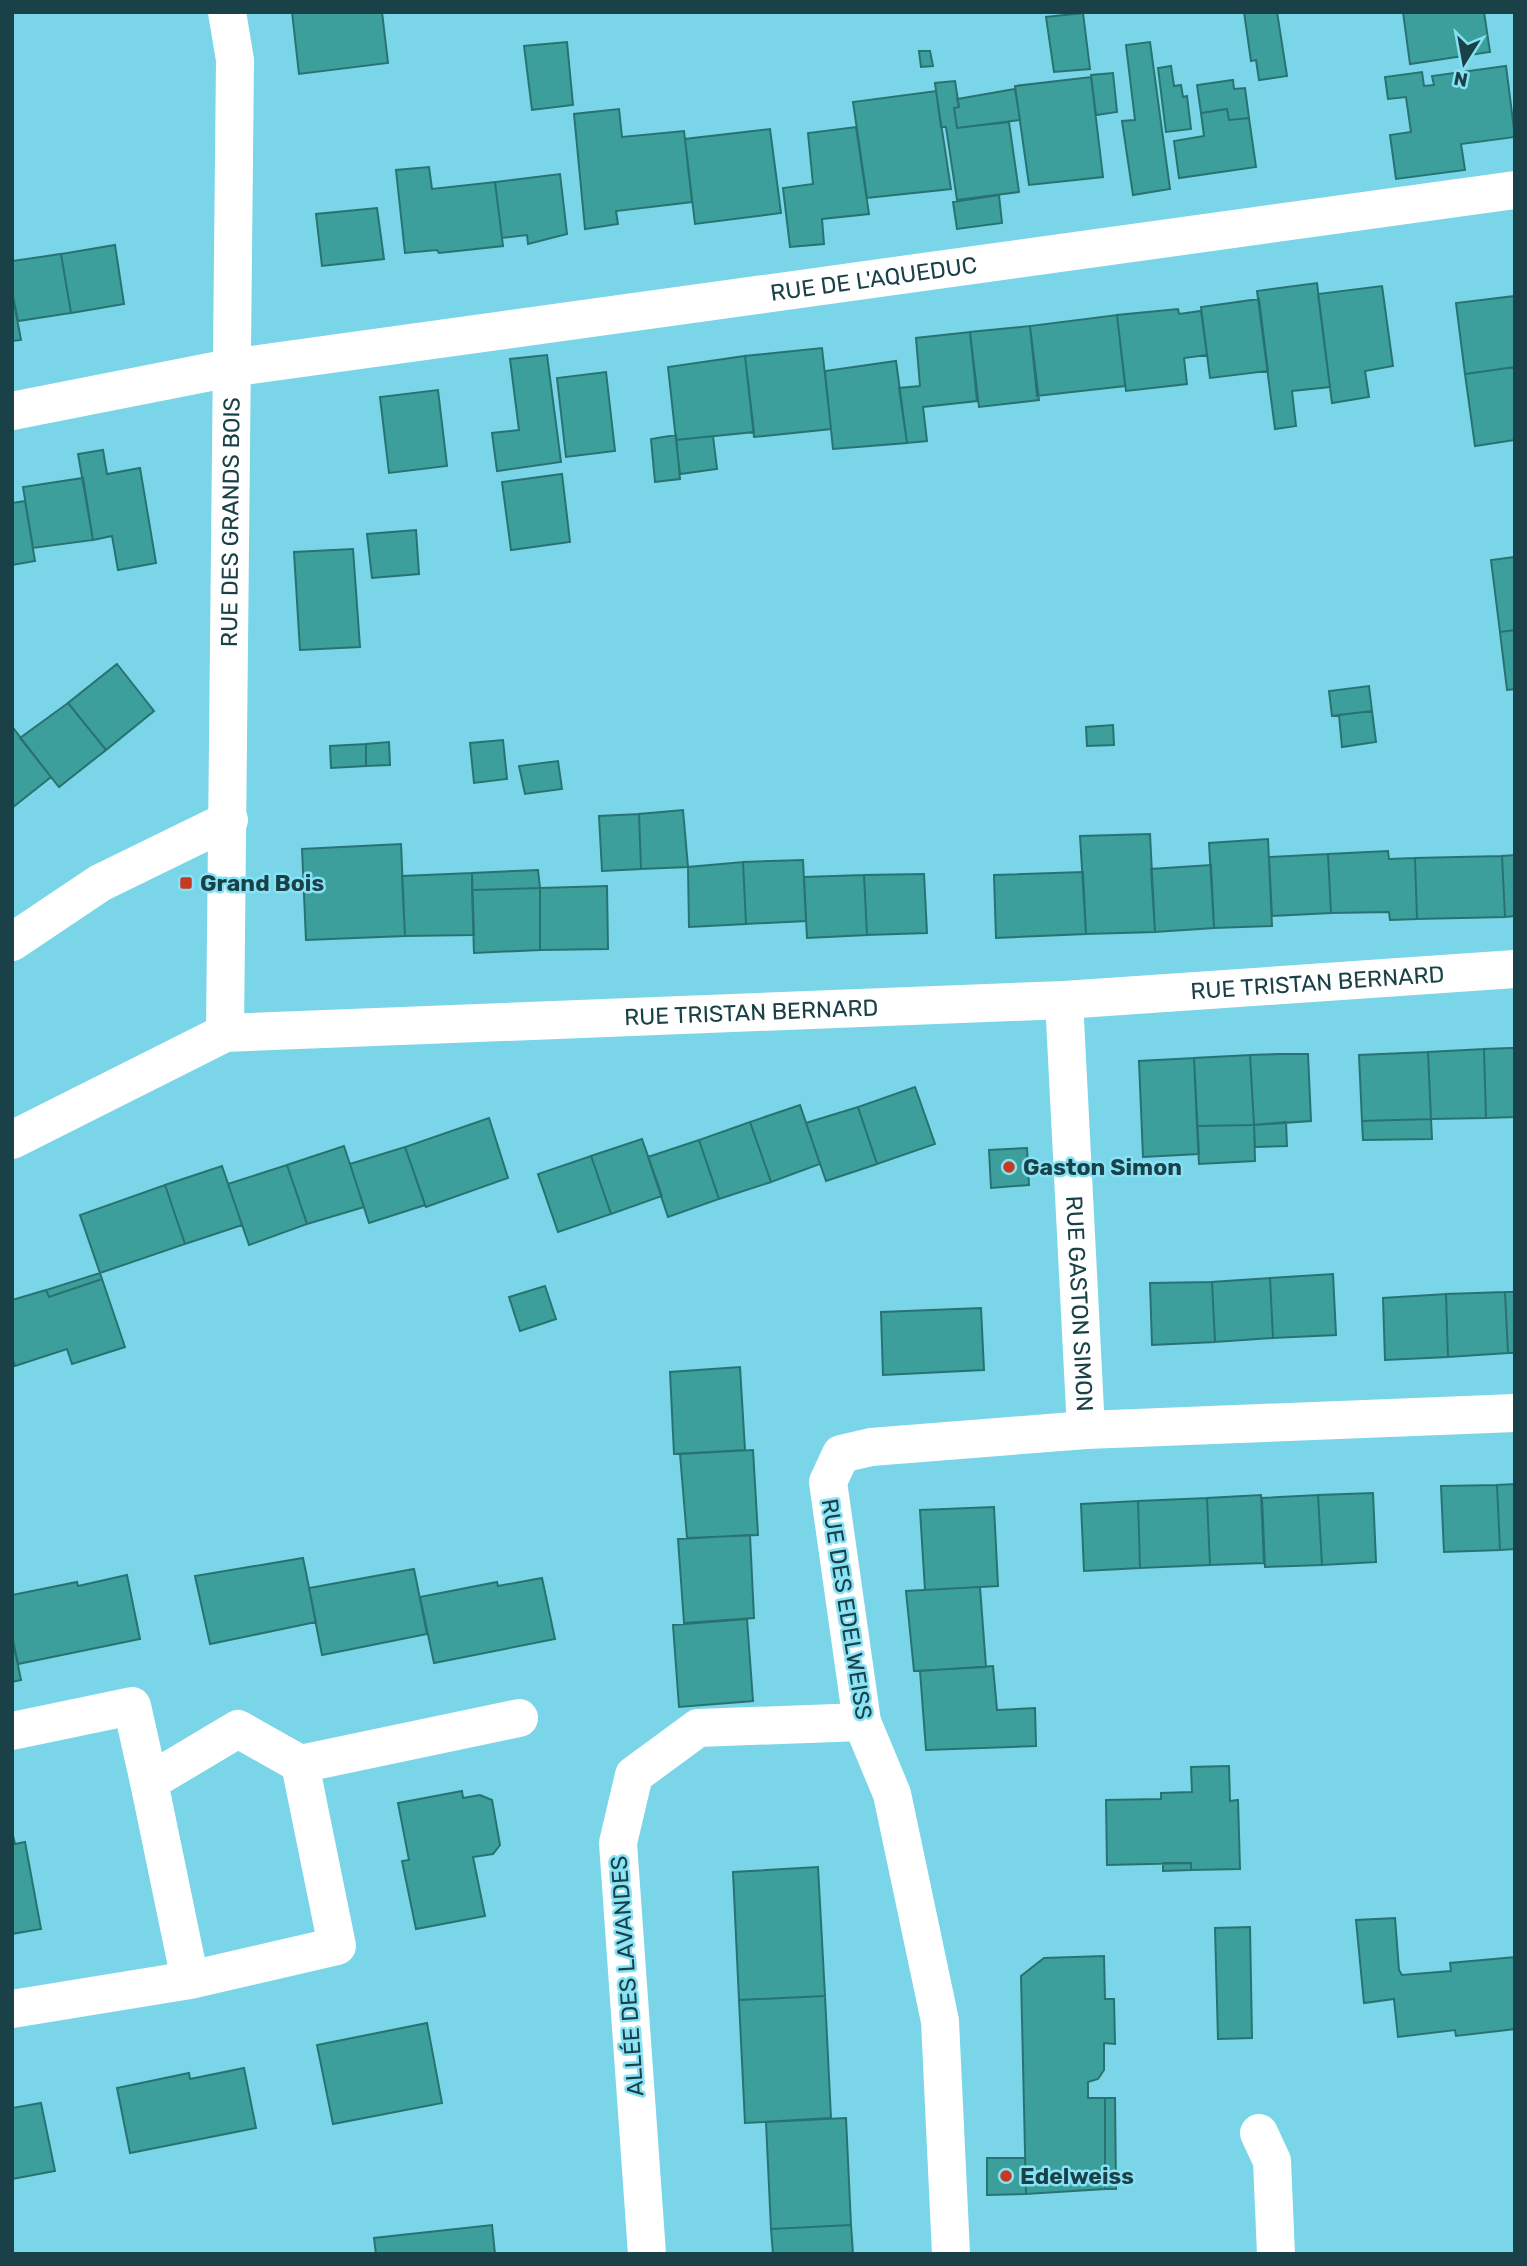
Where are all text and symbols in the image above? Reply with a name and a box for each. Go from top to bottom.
north arrow [1429,28,1499,98]
text: N [1452,67,1470,92]
street label: RUE DE L'AQUEDUC [769,251,979,307]
street label: RUE DES GRANDS BOIS [215,397,246,647]
place label: Grand Bois [200,869,324,897]
marker: Grand Bois [178,875,194,891]
street label: RUE TRISTAN BERNARD [1189,960,1445,1005]
street label: RUE TRISTAN BERNARD [624,993,879,1031]
place label: Gaston Simon [1023,1153,1182,1181]
marker: Gaston Simon [1001,1159,1017,1175]
street label: RUE GASTON SIMON [1060,1195,1099,1412]
street label: RUE DES EDELWEISS [816,1496,878,1722]
street label: ALLÉE DES LAVANDES [605,1855,649,2097]
place label: Edelweiss [1020,2162,1134,2190]
marker: Edelweiss [998,2168,1014,2184]

